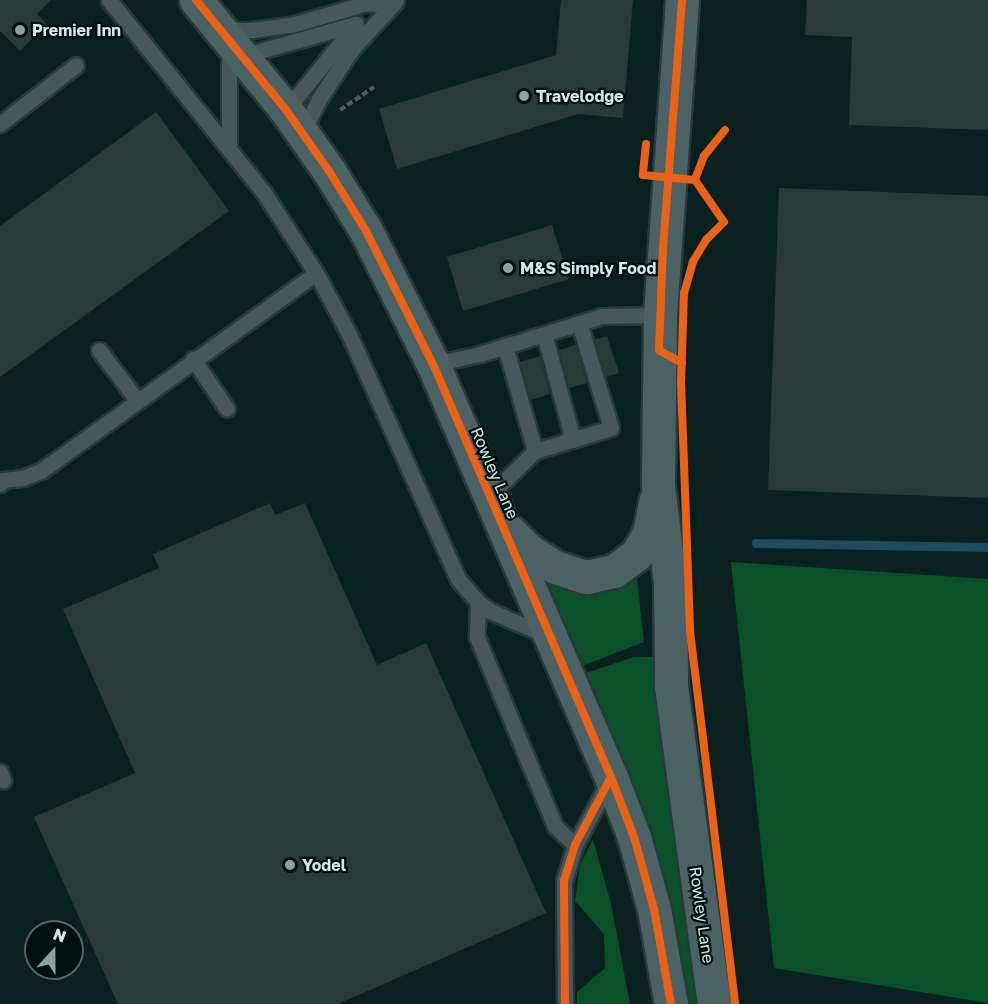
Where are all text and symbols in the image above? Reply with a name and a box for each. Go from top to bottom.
place label: Premier Inn [32,20,121,40]
marker: Premier Inn [13,23,27,37]
place label: Travelodge [536,86,624,106]
marker: Travelodge [517,89,531,103]
place label: M&S Simply Food [520,258,656,278]
marker: M&S Simply Food [501,261,515,275]
street label: Rowley Lane [467,424,523,522]
place label: Yodel [302,855,346,875]
marker: Yodel [283,858,297,872]
street label: Rowley Lane [686,865,718,965]
north arrow [24,920,84,980]
text: N [50,924,69,947]

